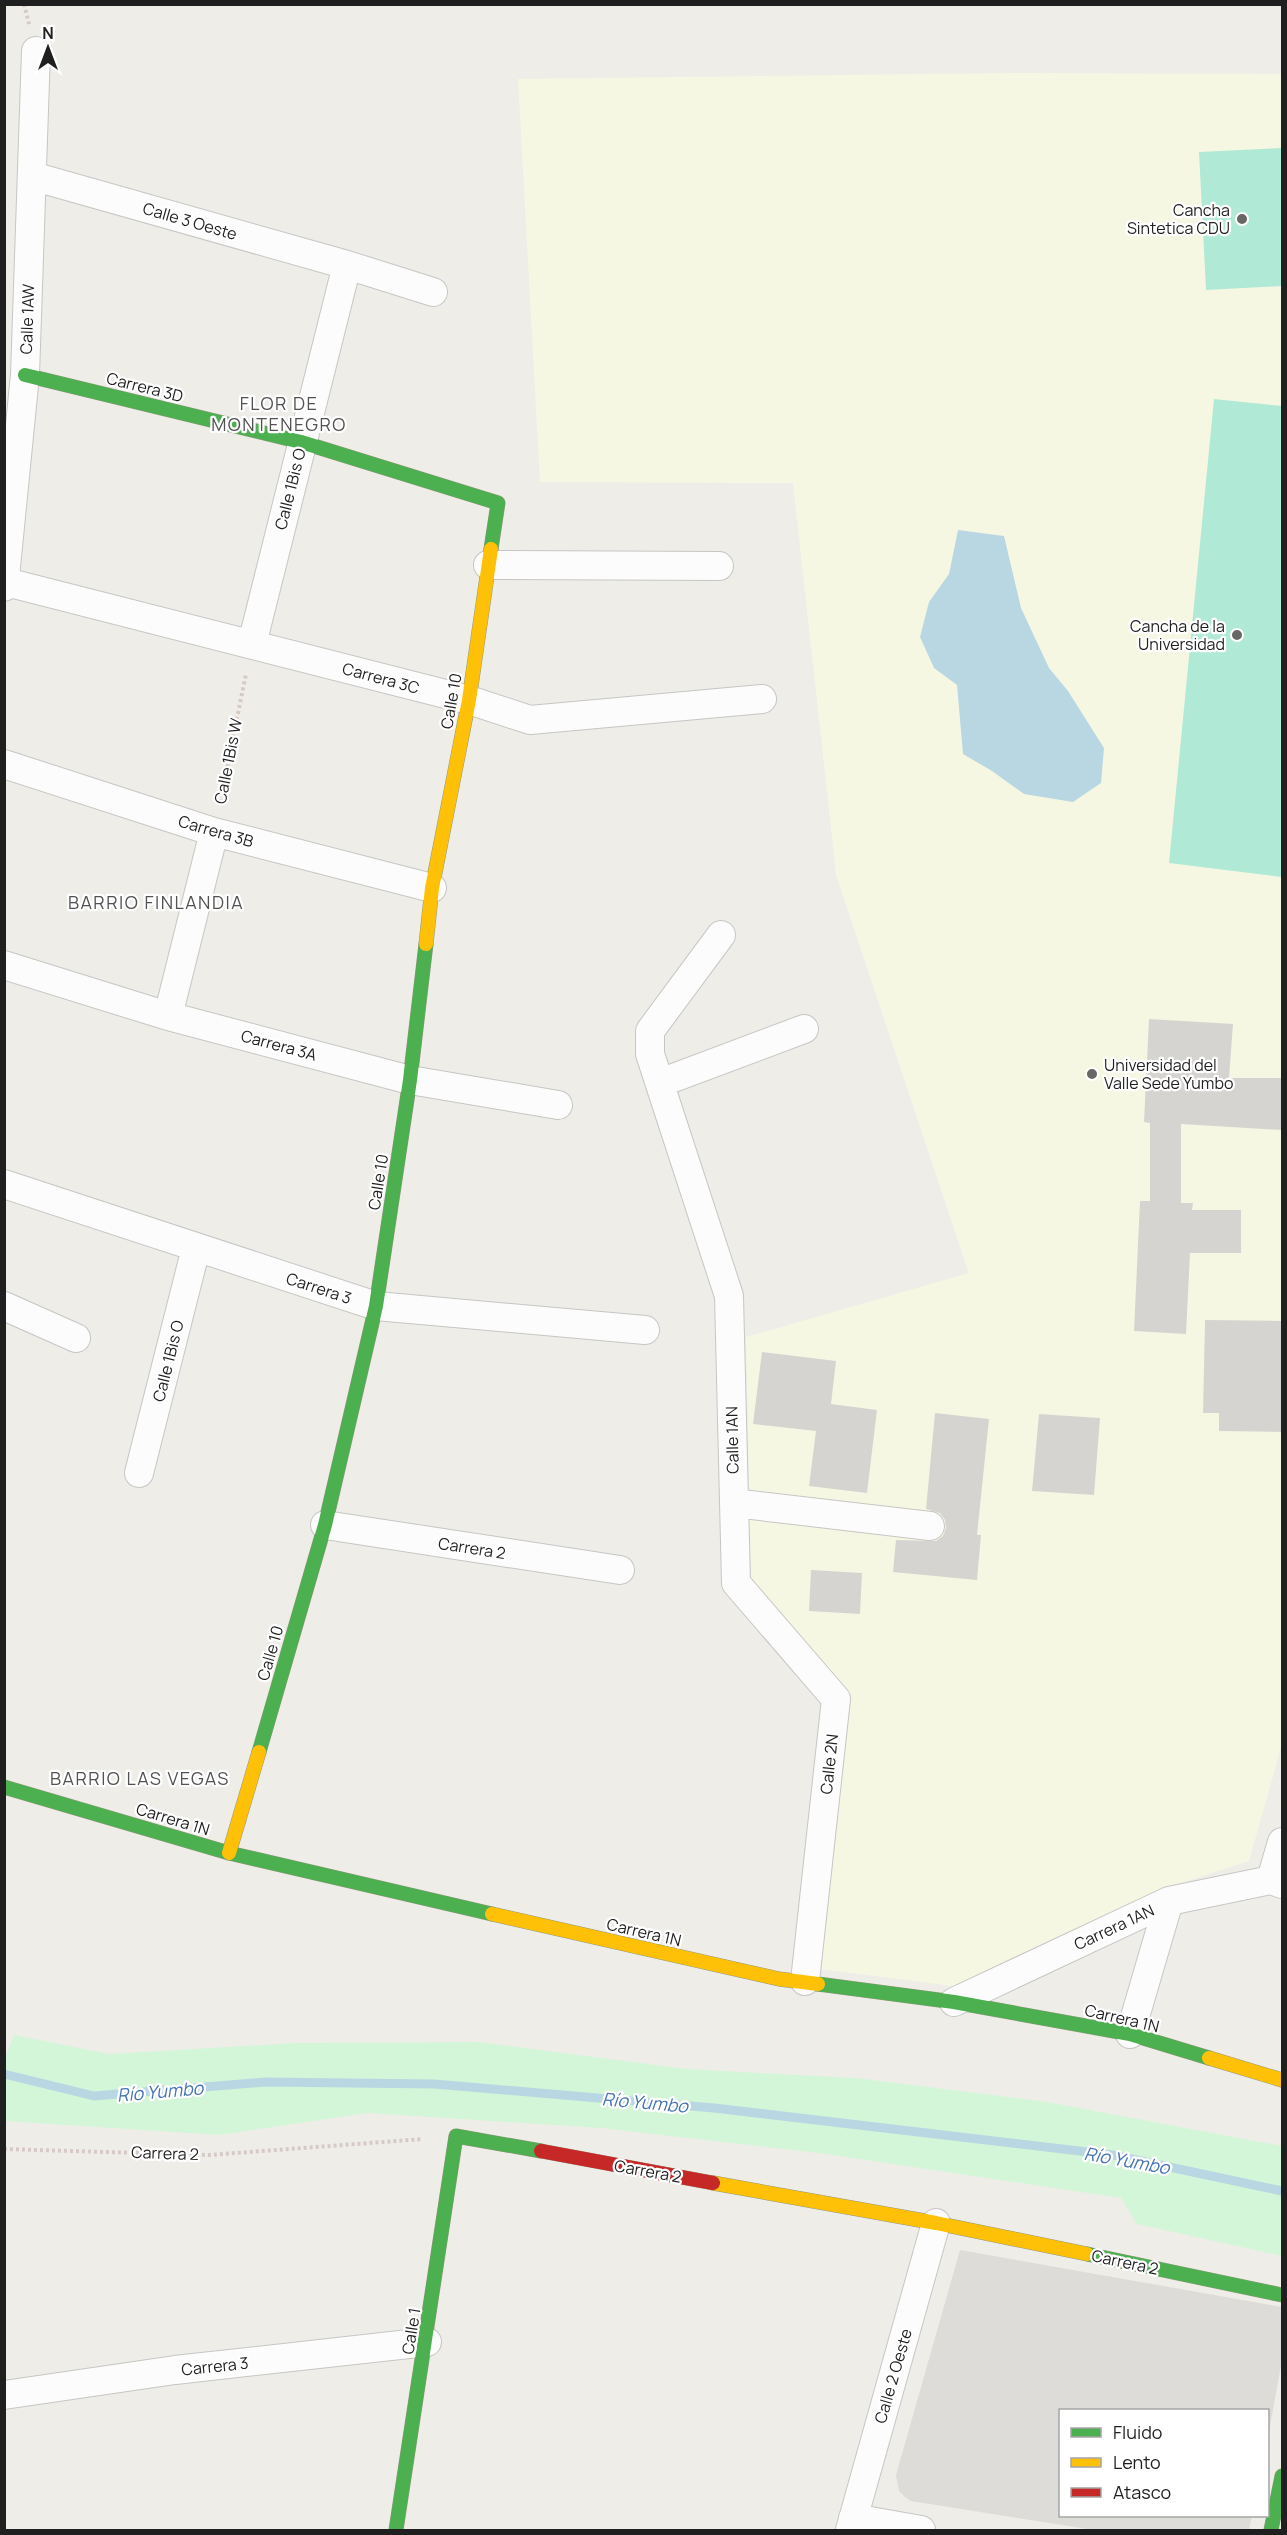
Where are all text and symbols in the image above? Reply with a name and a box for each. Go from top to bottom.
north arrow [18,18,78,78]
text: N [42,22,54,44]
street label: Calle 3 Oeste [140,197,240,245]
place label: Cancha Sintetica CDU [1127,199,1230,239]
marker: Cancha Sintetica CDU [1235,212,1249,226]
street label: Calle 1AW [15,283,39,355]
street label: Carrera 3D [104,367,186,407]
district label: FLOR DE MONTENEGRO [211,391,347,436]
street label: Calle 1Bis O [269,446,311,532]
place label: Cancha de la Universidad [1130,615,1225,655]
marker: Cancha de la Universidad [1230,628,1244,642]
street label: Carrera 3C [340,657,422,699]
street label: Calle 10 [435,671,467,731]
street label: Calle 1Bis W [209,716,247,806]
street label: Carrera 3B [176,810,256,852]
district label: BARRIO FINLANDIA [68,890,244,914]
street label: Carrera 3A [239,1024,319,1066]
place label: Universidad del Valle Sede Yumbo [1104,1054,1233,1094]
marker: Universidad del Valle Sede Yumbo [1085,1067,1099,1081]
street label: Calle 10 [363,1152,393,1212]
street label: Carrera 3 [284,1267,354,1309]
street label: Calle 1Bis O [147,1318,189,1404]
street label: Calle 1AN [720,1406,744,1474]
street label: Carrera 2 [437,1532,507,1564]
street label: Calle 10 [252,1623,288,1683]
street label: Calle 2N [815,1733,843,1795]
district label: BARRIO LAS VEGAS [50,1766,230,1790]
street label: Carrera 1N [134,1797,212,1841]
street label: Carrera 1AN [1070,1899,1158,1955]
street label: Carrera 1N [605,1913,683,1951]
street label: Carrera 1N [1083,1999,1161,2037]
water label: Río Yumbo [116,2075,205,2107]
water label: Río Yumbo [601,2086,690,2118]
street label: Carrera 2 [131,2141,199,2165]
water label: Río Yumbo [1082,2141,1173,2180]
street label: Carrera 2 [613,2154,683,2188]
street label: Carrera 2 [1090,2244,1160,2280]
street label: Calle 1 [396,2306,426,2356]
street label: Calle 2 Oeste [869,2326,917,2426]
street label: Carrera 3 [180,2352,250,2380]
legend [1059,2409,1269,2517]
text: Fluido [1113,2420,1162,2444]
text: Lento [1113,2450,1161,2474]
text: Atasco [1113,2480,1171,2504]

